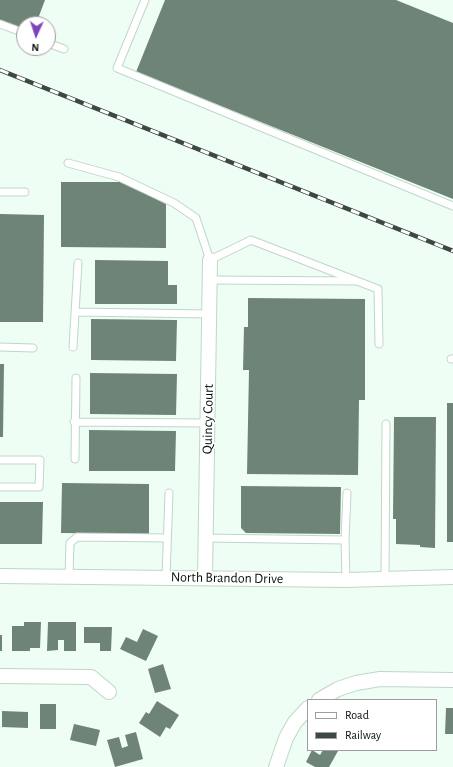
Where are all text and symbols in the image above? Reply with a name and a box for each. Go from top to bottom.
north arrow [16,16,56,56]
text: N [31,42,40,53]
street label: Quincy Court [199,384,217,454]
street label: North Brandon Drive [171,569,283,587]
legend [307,699,437,751]
text: Road [345,709,369,721]
text: Railway [345,729,381,741]

